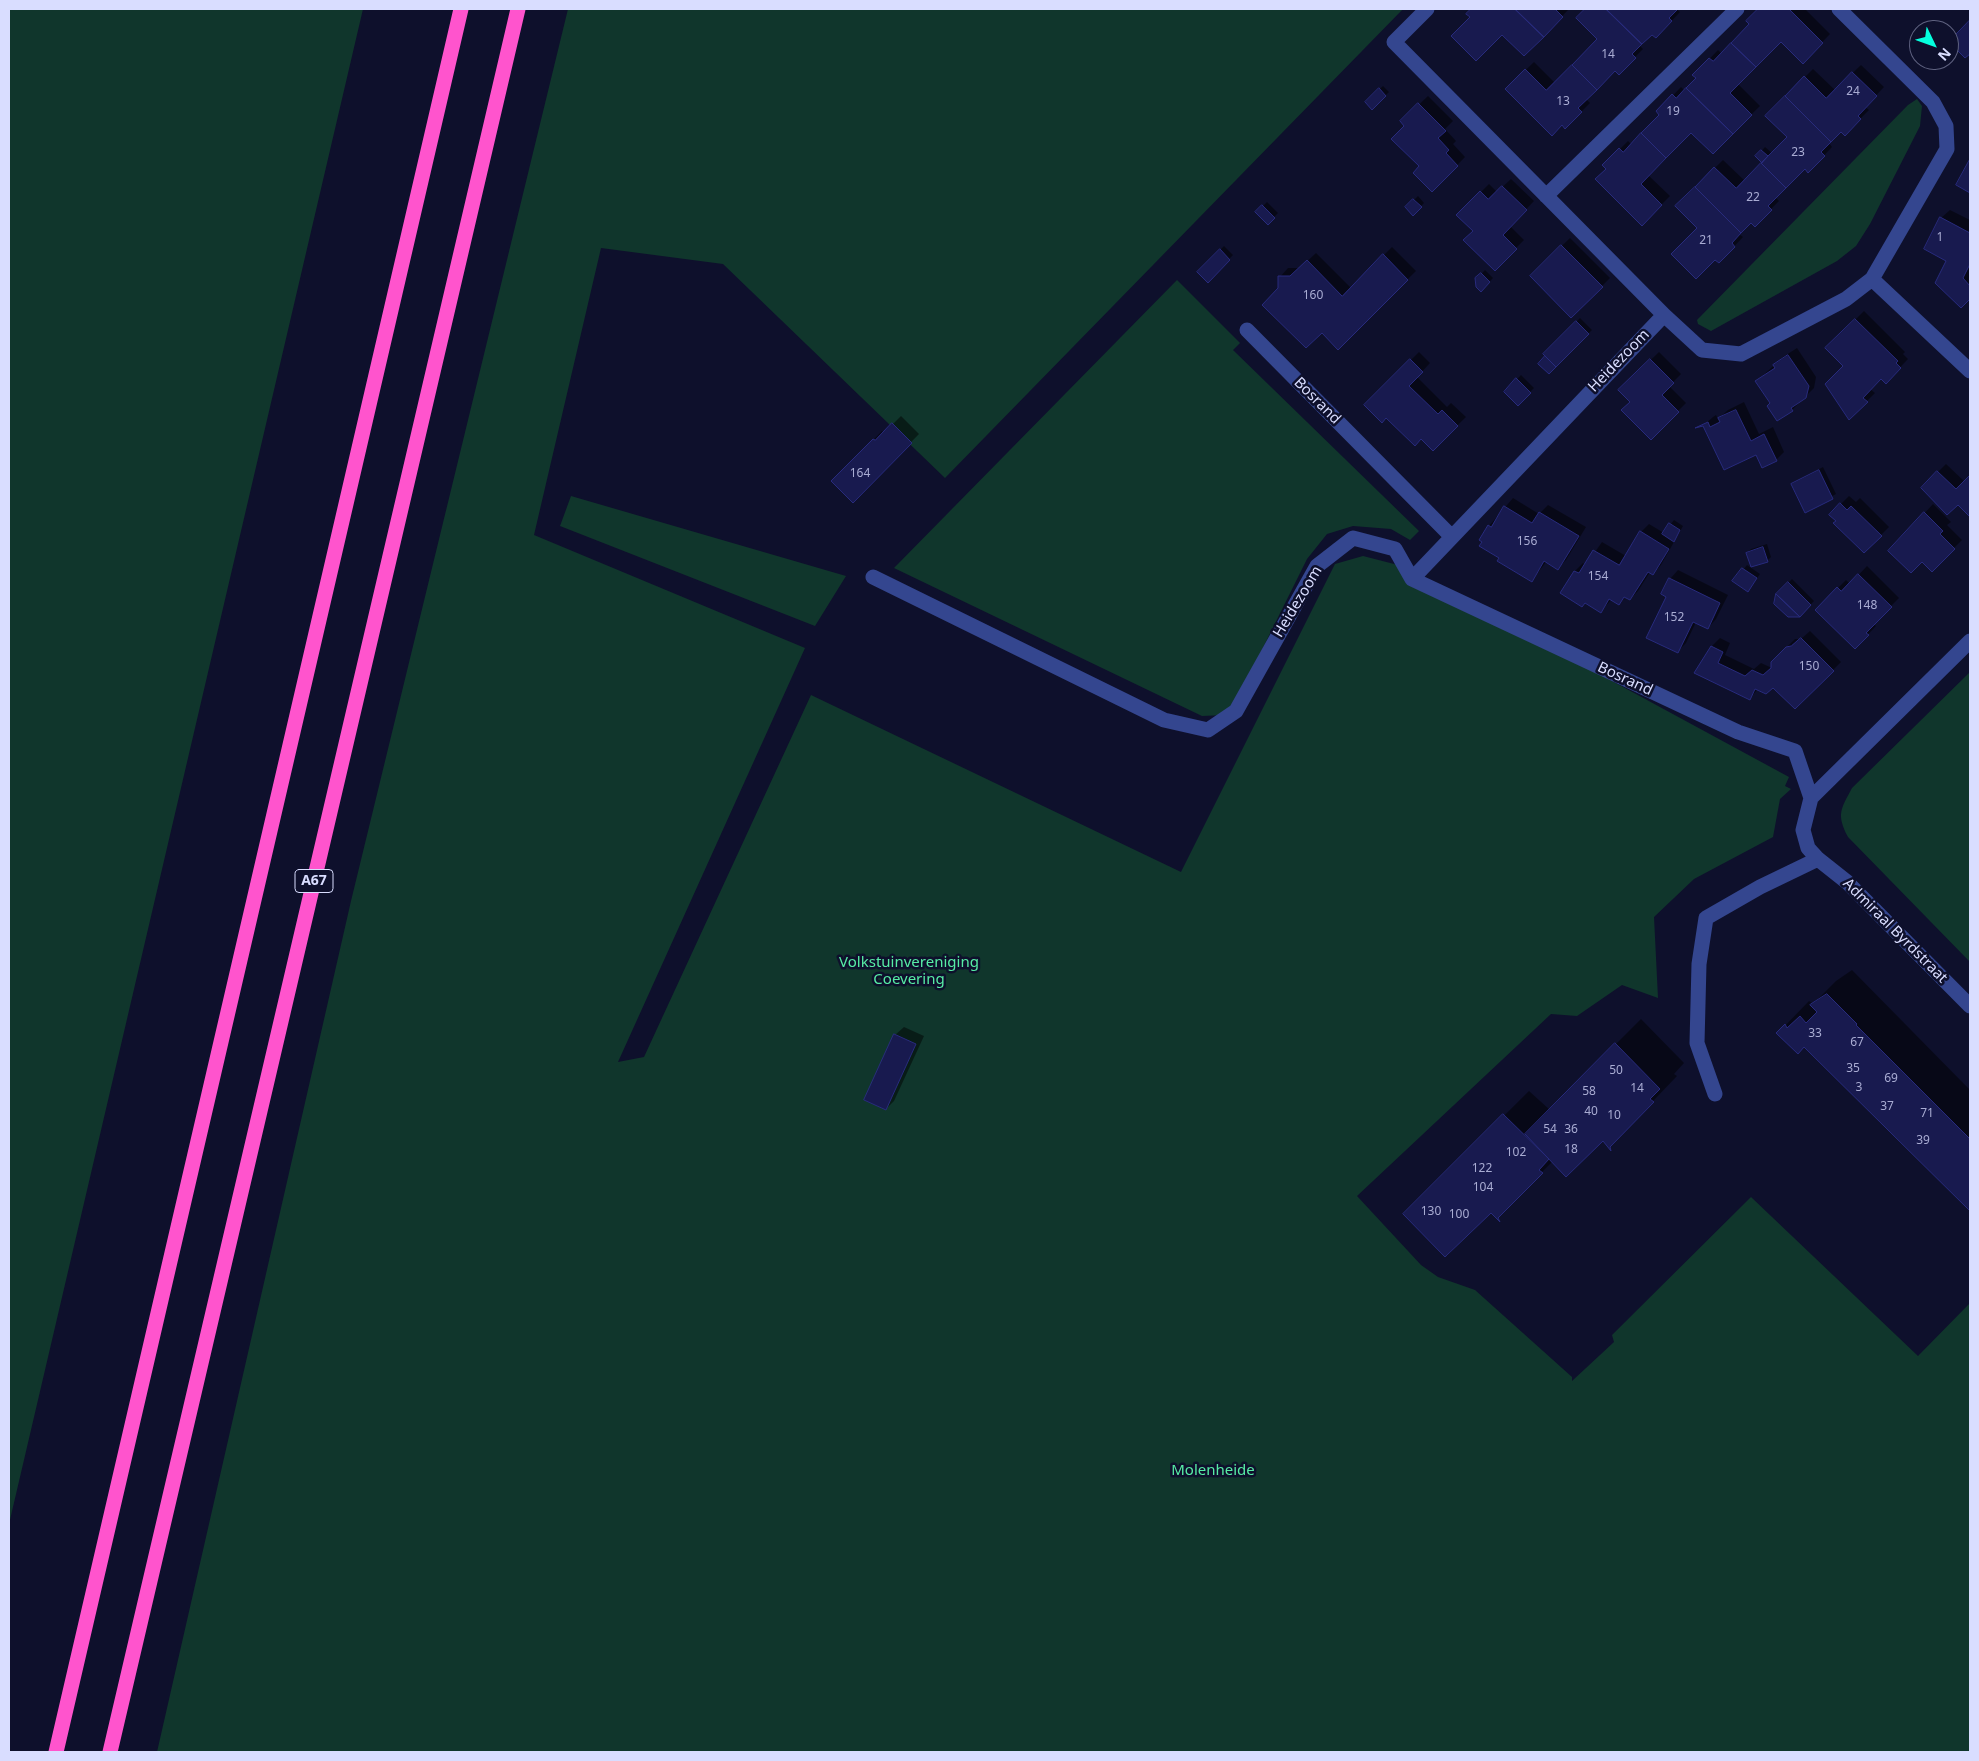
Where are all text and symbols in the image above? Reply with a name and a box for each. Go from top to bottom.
north arrow [1909,20,1959,70]
text: N [1934,44,1956,65]
house number: 14 [1601,48,1615,62]
house number: 24 [1846,85,1860,99]
house number: 13 [1556,95,1570,109]
house number: 19 [1666,105,1680,119]
house number: 23 [1791,146,1805,160]
house number: 22 [1746,191,1760,205]
house number: 1 [1937,231,1943,245]
house number: 21 [1699,234,1713,248]
house number: 160 [1303,289,1323,303]
street label: Heidezoom [1585,326,1653,396]
street label: Bosrand [1290,374,1344,428]
house number: 164 [850,467,870,481]
house number: 156 [1517,535,1537,549]
street label: Heidezoom [1270,563,1326,641]
house number: 154 [1588,570,1608,584]
house number: 148 [1857,599,1877,613]
house number: 152 [1664,611,1684,625]
street label: Bosrand [1595,658,1655,700]
house number: 150 [1799,660,1819,674]
road number: A67 [295,869,333,892]
street label: Admiraal Byrdstraat [1839,875,1951,987]
park label: Volkstuinvereniging Coevering [839,954,979,989]
house number: 33 [1808,1027,1822,1041]
house number: 67 [1850,1036,1864,1050]
house number: 35 [1846,1062,1860,1076]
house number: 50 [1609,1064,1623,1078]
house number: 69 [1884,1072,1898,1086]
house number: 3 [1856,1081,1862,1095]
house number: 14 [1630,1082,1644,1096]
house number: 58 [1582,1085,1596,1099]
house number: 37 [1880,1100,1894,1114]
house number: 40 [1584,1105,1598,1119]
house number: 71 [1920,1107,1934,1121]
house number: 10 [1607,1109,1621,1123]
house number: 54 [1543,1123,1557,1137]
house number: 36 [1564,1123,1578,1137]
house number: 39 [1916,1134,1930,1148]
house number: 18 [1564,1143,1578,1157]
house number: 102 [1506,1146,1526,1160]
house number: 122 [1472,1162,1492,1176]
house number: 104 [1473,1181,1493,1195]
house number: 130 [1421,1205,1441,1219]
house number: 100 [1449,1208,1469,1222]
park label: Molenheide [1171,1462,1255,1480]

